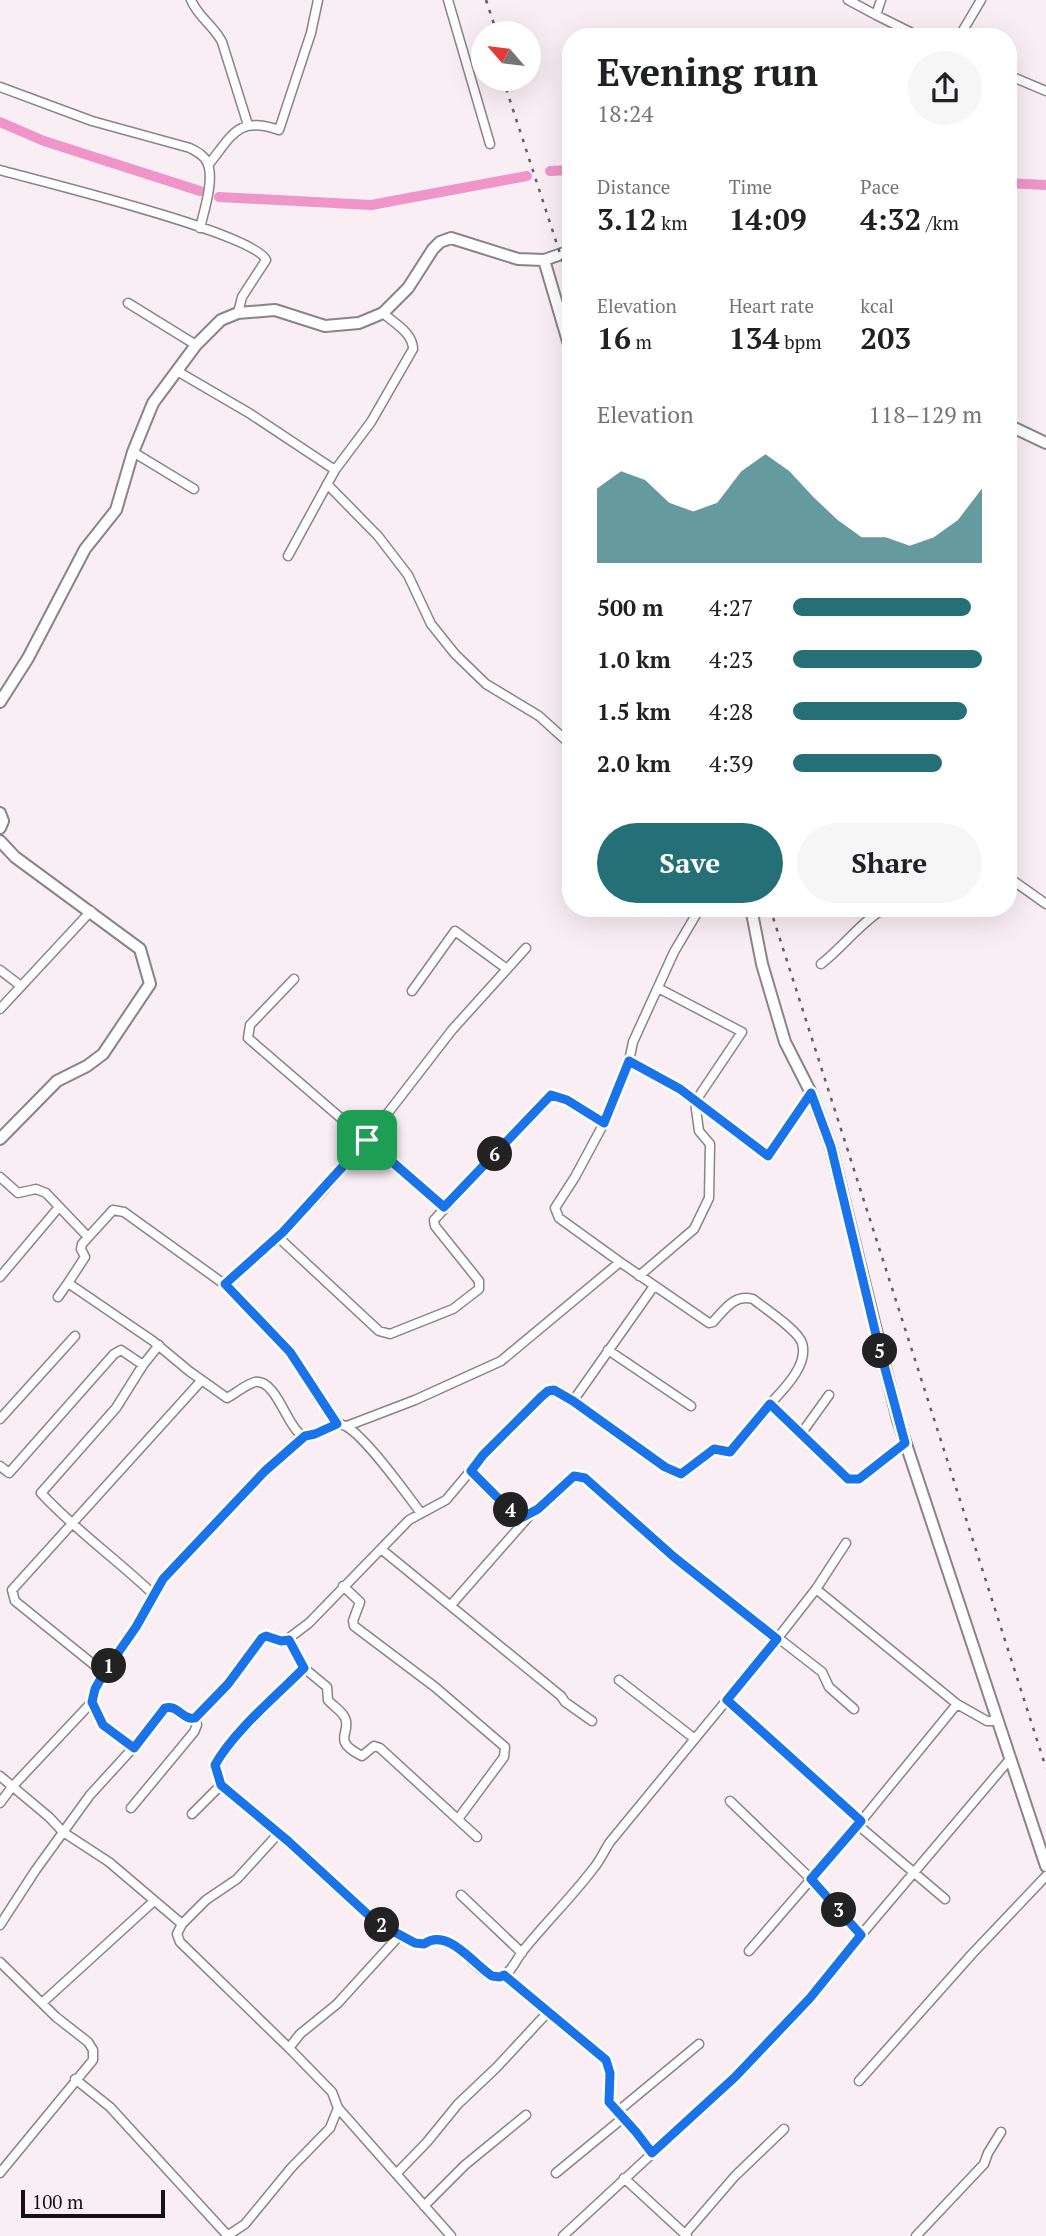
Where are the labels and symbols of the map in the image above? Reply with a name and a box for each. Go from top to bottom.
north arrow [471,21,541,91]
pin [337,1110,397,1170]
pin: 6 [477,1136,512,1172]
pin: 5 [862,1334,898,1368]
pin: 4 [494,1492,528,1528]
pin: 1 [92,1648,126,1684]
pin: 3 [822,1892,856,1927]
pin: 2 [364,1908,400,1942]
scale bar [21,2187,164,2219]

